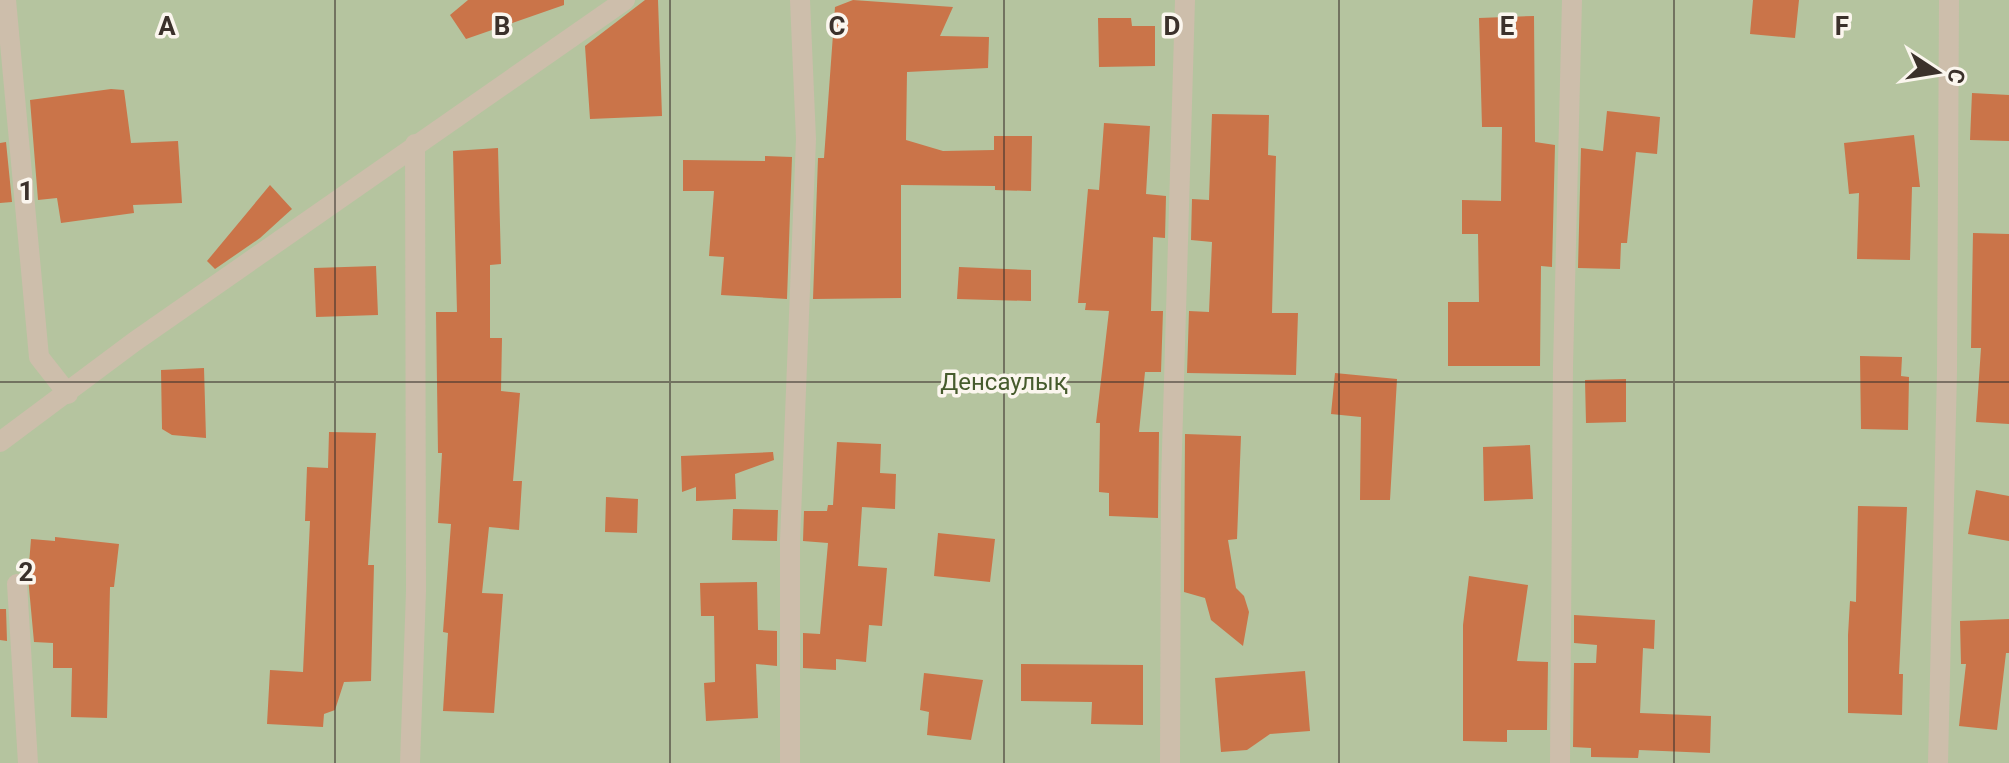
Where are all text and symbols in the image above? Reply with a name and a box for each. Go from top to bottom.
text: A [158,11,176,41]
text: B [494,11,510,41]
text: C [828,11,846,41]
text: D [1164,11,1180,41]
text: E [1500,11,1515,41]
text: F [1835,11,1849,41]
north arrow [1897,32,1977,112]
text: С [1942,66,1970,86]
text: 1 [19,176,33,206]
park label: Денсаулық [940,368,1068,396]
text: 2 [19,557,33,587]

